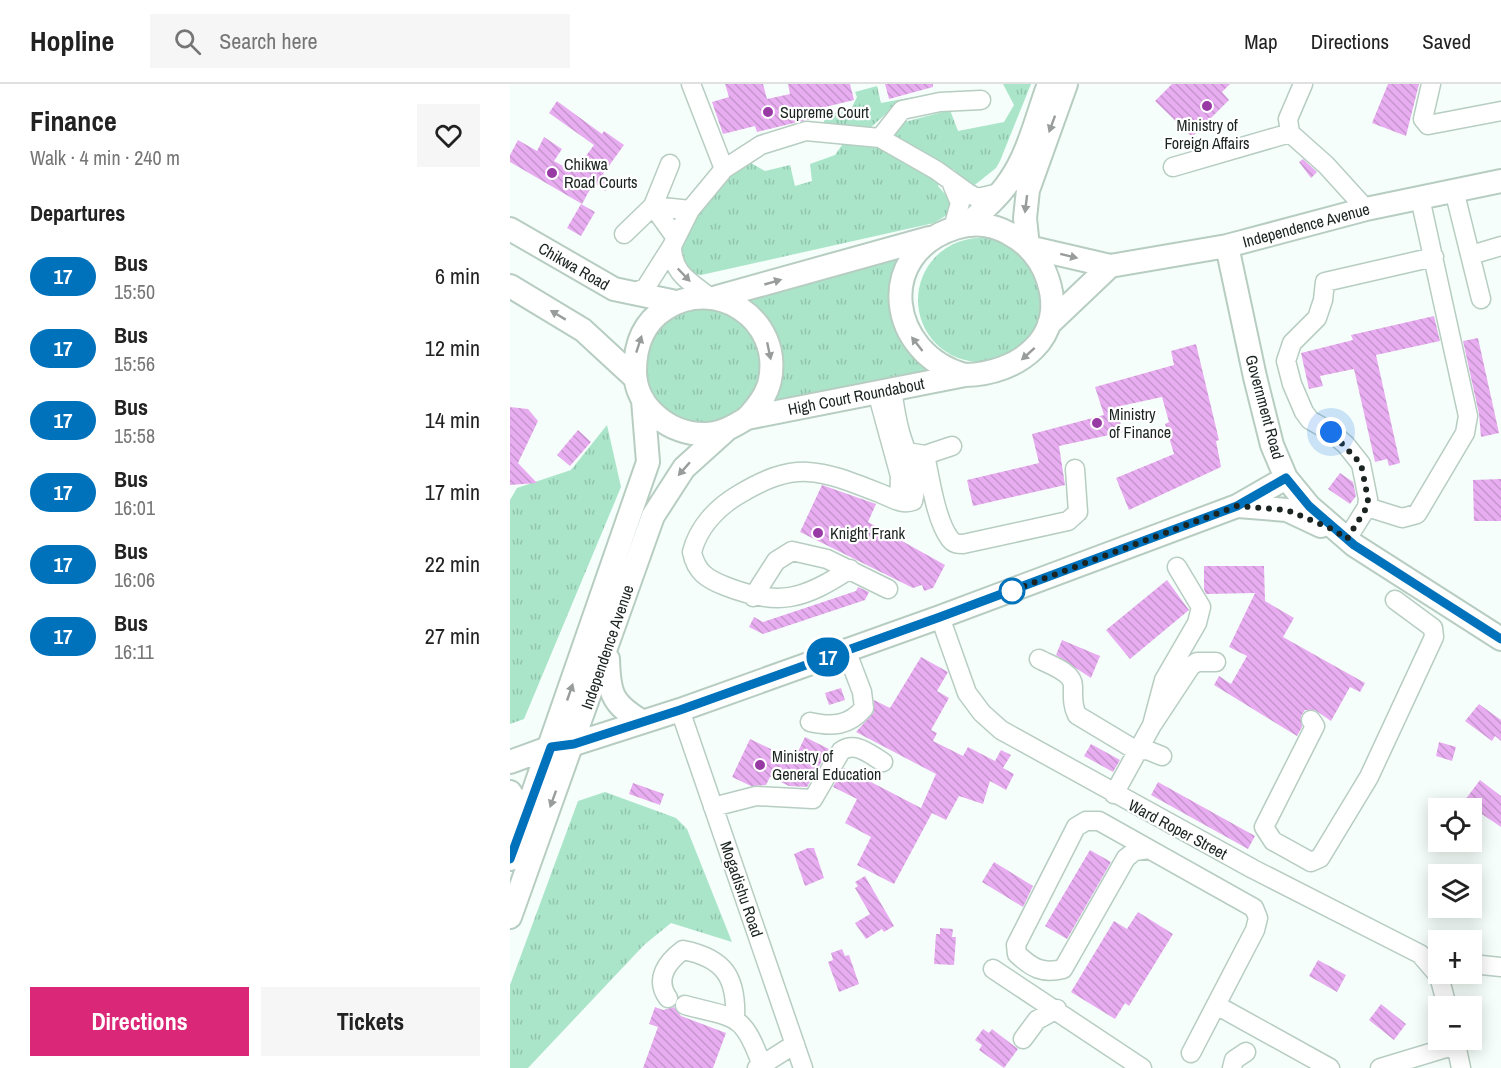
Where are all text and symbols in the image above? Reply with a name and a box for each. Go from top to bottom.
search box [150,14,570,68]
text: Hopline [30,22,114,60]
icon: search [171,25,204,58]
text: Search here [219,26,317,56]
text: Map [1244,27,1278,56]
text: Directions [1311,27,1389,56]
text: Saved [1422,27,1471,56]
marker: Ministry of Foreign Affairs [1200,99,1214,113]
place label: Supreme Court [780,101,869,123]
text: Finance [30,102,117,140]
button: heart [417,104,480,167]
marker: Supreme Court [761,105,775,119]
place label: Ministry of Foreign Affairs [1164,114,1250,154]
one-way arrow [1046,115,1056,133]
text: Walk · 4 min · 240 m [30,144,180,171]
place label: Chikwa Road Courts [564,153,638,193]
marker: Chikwa Road Courts [545,166,559,180]
one-way arrow [1022,195,1031,214]
text: Departures [30,198,125,228]
street label: Independence Avenue [1240,198,1372,252]
street label: Chikwa Road [534,237,614,295]
text: Bus [114,248,148,278]
one-way arrow [1060,252,1078,262]
text: 6 min [435,261,480,291]
text: 17 [53,262,73,291]
one-way arrow [676,267,690,281]
one-way arrow [764,277,782,286]
text: 15:50 [114,278,155,305]
one-way arrow [550,309,566,320]
text: Bus [114,320,148,350]
text: 12 min [425,333,480,363]
text: 17 [53,334,73,363]
one-way arrow [634,334,644,352]
one-way arrow [911,336,924,352]
one-way arrow [765,341,775,360]
one-way arrow [1020,347,1035,361]
text: 15:56 [114,350,155,377]
street label: Government Road [1241,352,1289,462]
street label: High Court Roundabout [786,372,926,420]
text: Bus [114,392,148,422]
place label: Ministry of Finance [1109,403,1171,443]
text: 14 min [425,405,480,435]
text: 17 [53,406,73,435]
marker: Ministry of Finance [1090,416,1104,430]
your location [1316,417,1346,447]
text: 15:58 [114,422,155,449]
one-way arrow [678,461,691,476]
text: Bus [114,464,148,494]
text: 17 min [425,477,480,507]
text: 17 [53,478,73,507]
text: 16:01 [114,494,155,521]
place label: Knight Frank [830,522,906,544]
marker: Knight Frank [811,526,825,540]
text: Bus [114,536,148,566]
text: 22 min [425,549,480,579]
text: 17 [53,550,73,579]
text: 16:06 [114,566,155,593]
unlabelled marker [999,578,1025,604]
street label: Independence Avenue [575,582,639,712]
text: Bus [114,608,148,638]
text: 27 min [425,621,480,651]
text: 17 [53,622,73,651]
text: 16:11 [114,638,154,665]
line badge: 17 [801,638,855,676]
text: 17 [818,643,838,672]
one-way arrow [566,683,576,701]
place label: Ministry of General Education [772,745,881,785]
marker: Ministry of General Education [753,758,767,772]
one-way arrow [548,790,558,808]
street label: Ward Roper Street [1125,794,1232,864]
map controls [1428,798,1482,1050]
button: locate [1428,798,1482,852]
street label: Mogadishu Road [715,838,769,940]
button: layers [1428,864,1482,918]
button: + [1428,930,1482,984]
button: Directions [30,987,249,1056]
button: Tickets [261,987,480,1056]
button: − [1428,996,1482,1050]

